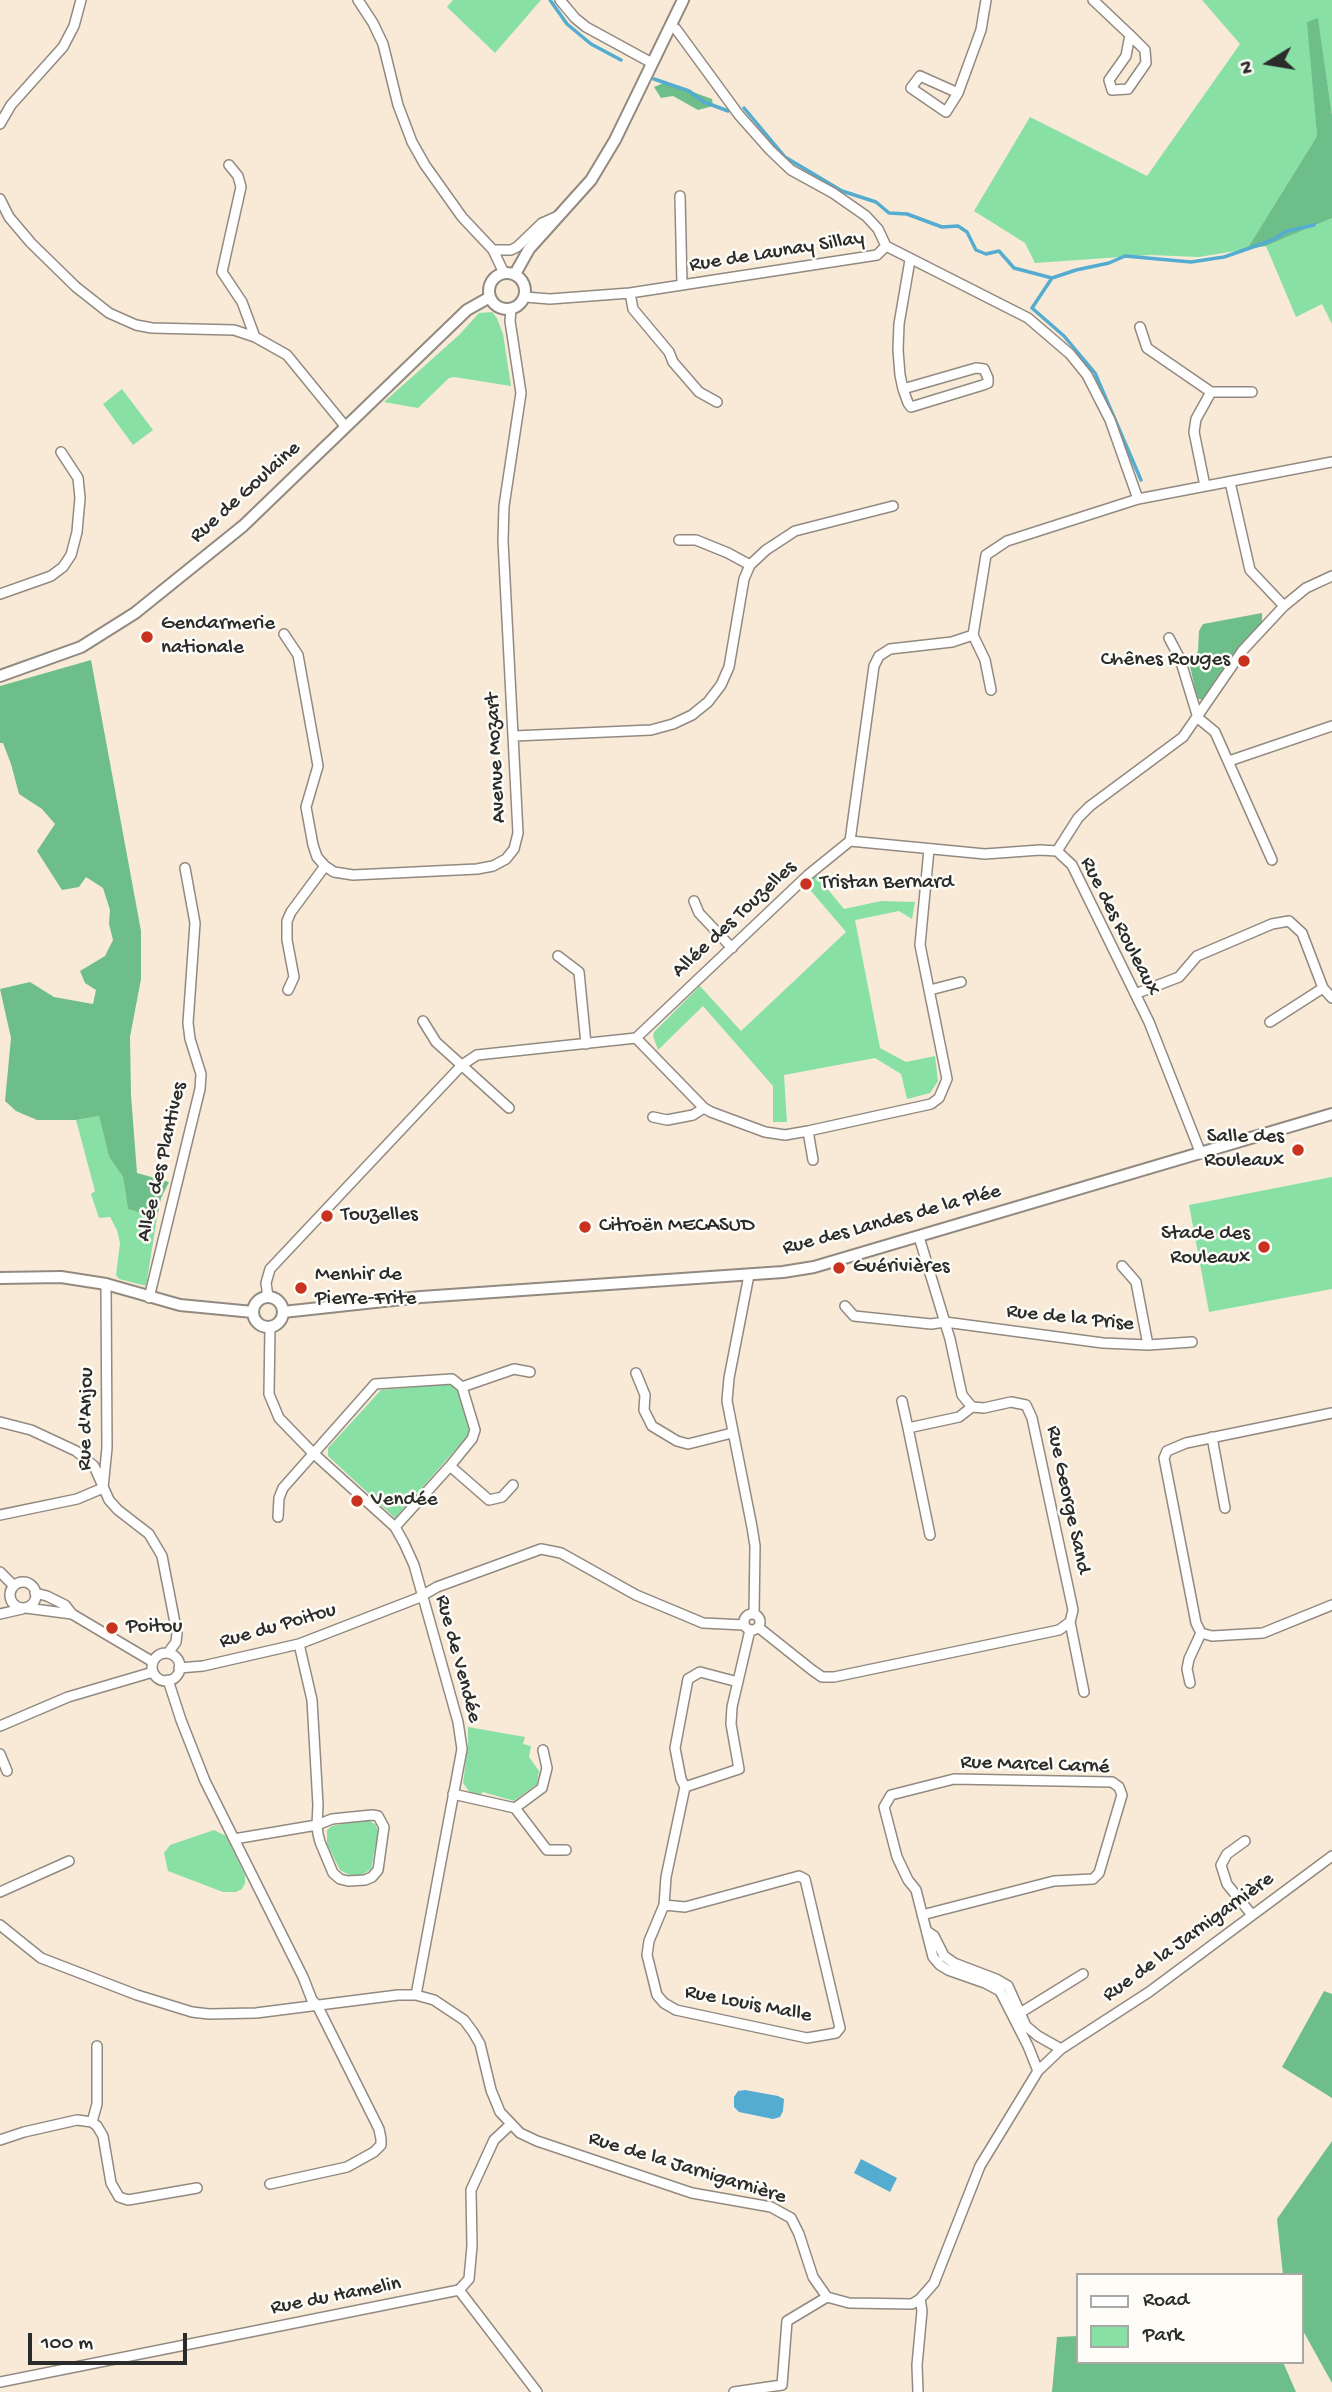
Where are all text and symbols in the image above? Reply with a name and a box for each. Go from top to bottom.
north arrow [1234,28,1304,98]
text: N [1235,59,1260,75]
street label: Rue de Launay Sillay [688,227,866,279]
street label: Rue de Goulaine [185,437,307,549]
place label: Gendarmerie nationale [161,612,275,662]
marker: Gendarmerie nationale [139,629,155,645]
place label: Chênes Rouges [1101,648,1230,674]
marker: Chênes Rouges [1236,653,1252,669]
street label: Avenue Mozart [481,692,513,824]
street label: Rue des Rouleaux [1073,853,1165,1001]
street label: Allée des Touzelles [668,856,802,984]
place label: Tristan Bernard [820,871,953,897]
marker: Tristan Bernard [798,876,814,892]
street label: Allée des Plantives [132,1080,194,1244]
place label: Salle des Rouleaux [1204,1125,1284,1175]
marker: Salle des Rouleaux [1290,1142,1306,1158]
street label: Rue des Landes de la Plée [780,1180,1004,1262]
place label: Touzelles [341,1203,418,1229]
marker: Touzelles [319,1208,335,1224]
place label: Citroën MECASUD [599,1214,755,1240]
marker: Citroën MECASUD [577,1219,593,1235]
place label: Stade des Rouleaux [1161,1222,1250,1272]
marker: Stade des Rouleaux [1256,1239,1272,1255]
place label: Guérivières [853,1255,950,1281]
marker: Guérivières [831,1260,847,1276]
place label: Menhir de Pierre-Frite [315,1263,416,1313]
marker: Menhir de Pierre-Frite [293,1280,309,1296]
street label: Rue de la Prise [1005,1300,1135,1338]
street label: Rue d'Anjou [73,1367,101,1471]
street label: Rue George Sand [1039,1424,1095,1576]
place label: Vendée [371,1488,437,1514]
marker: Vendée [349,1493,365,1509]
street label: Rue de Vendée [428,1592,486,1726]
street label: Rue du Poitou [217,1598,339,1656]
place label: Poitou [126,1615,182,1641]
marker: Poitou [104,1620,120,1636]
street label: Rue Marcel Carné [960,1751,1110,1781]
street label: Rue de la Jarnigarnière [1098,1867,1280,2009]
street label: Rue Louis Malle [682,1980,814,2030]
street label: Rue de la Jarnigarnière [585,2127,789,2211]
street label: Rue du Hamelin [269,2272,403,2322]
legend [1076,2273,1304,2364]
text: Road [1143,2289,1189,2314]
scale bar [32,2318,191,2362]
text: Park [1143,2324,1183,2349]
text: 100 m [41,2332,93,2357]

